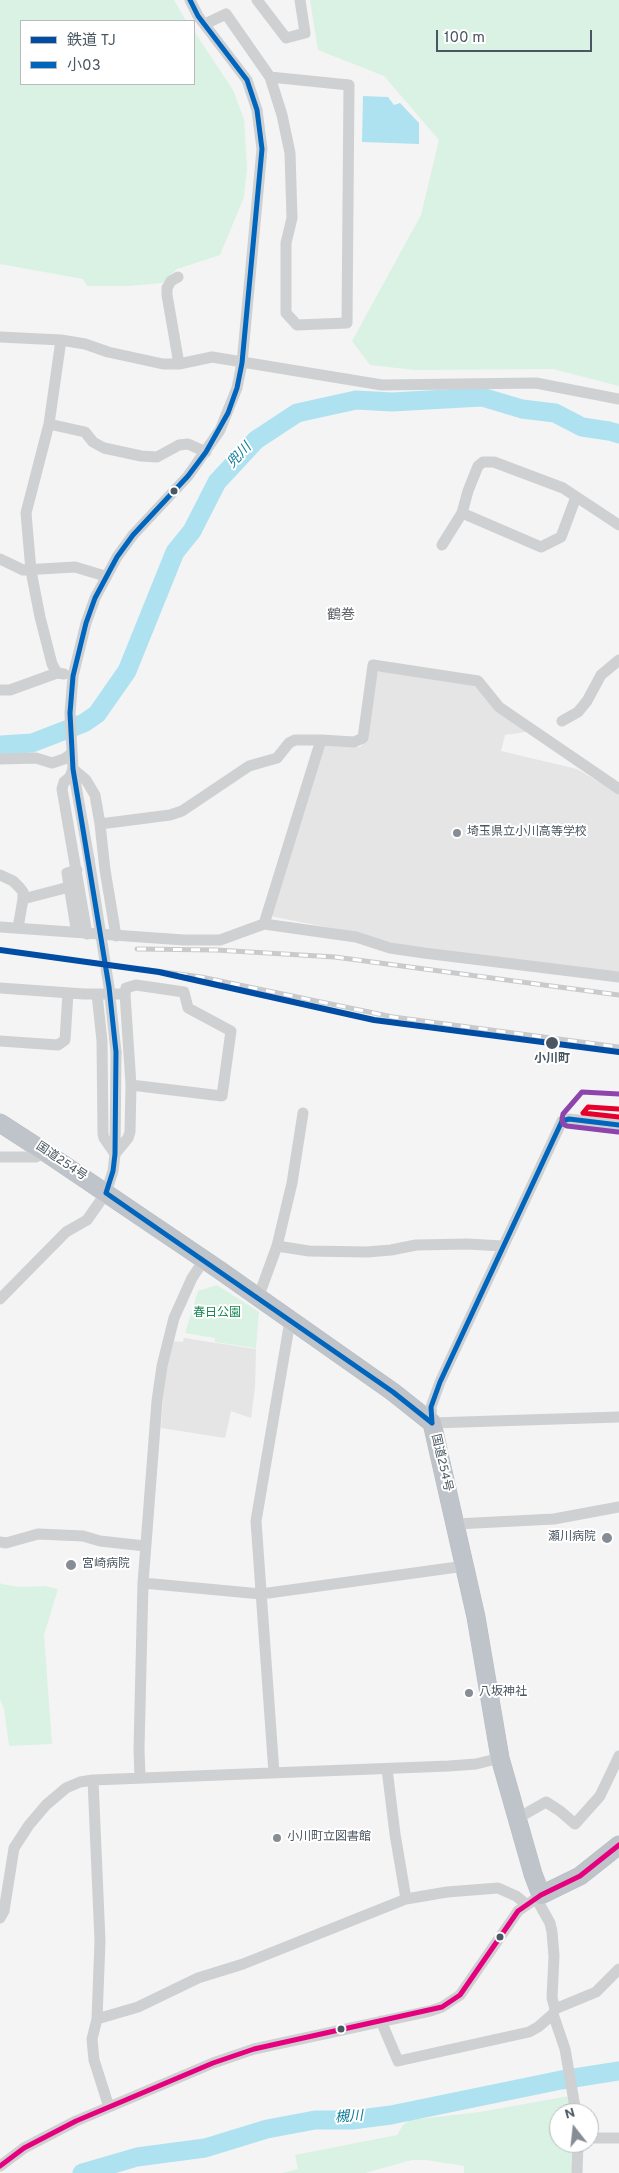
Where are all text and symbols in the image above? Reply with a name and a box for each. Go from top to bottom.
legend [20,20,195,85]
scale bar [439,20,595,52]
text: 100 m [444,29,485,48]
text: 鉄道 TJ [67,32,116,51]
text: 小03 [67,57,101,76]
water label: 兜川 [224,440,256,472]
unlabelled marker [169,486,179,496]
district label: 鶴巻 [327,608,355,624]
place label: 埼玉県立小川高等学校 [467,826,587,840]
marker: 埼玉県立小川高等学校 [451,827,463,839]
marker: 小川町 [544,1035,560,1051]
place label: 小川町 [534,1053,570,1067]
street label: 国道254号 [33,1140,89,1184]
park label: 春日公園 [193,1307,241,1321]
street label: 国道254号 [427,1433,455,1493]
place label: 瀬川病院 [548,1531,596,1545]
marker: 瀬川病院 [600,1531,614,1545]
marker: 宮崎病院 [64,1558,78,1572]
place label: 宮崎病院 [82,1558,130,1572]
place label: 八坂神社 [479,1686,527,1700]
marker: 八坂神社 [463,1687,475,1699]
place label: 小川町立図書館 [287,1831,371,1845]
marker: 小川町立図書館 [271,1832,283,1844]
unlabelled marker [495,1932,505,1942]
unlabelled marker [336,2024,346,2034]
north arrow [549,2103,599,2153]
text: N [563,2105,577,2124]
water label: 槻川 [334,2109,364,2127]

